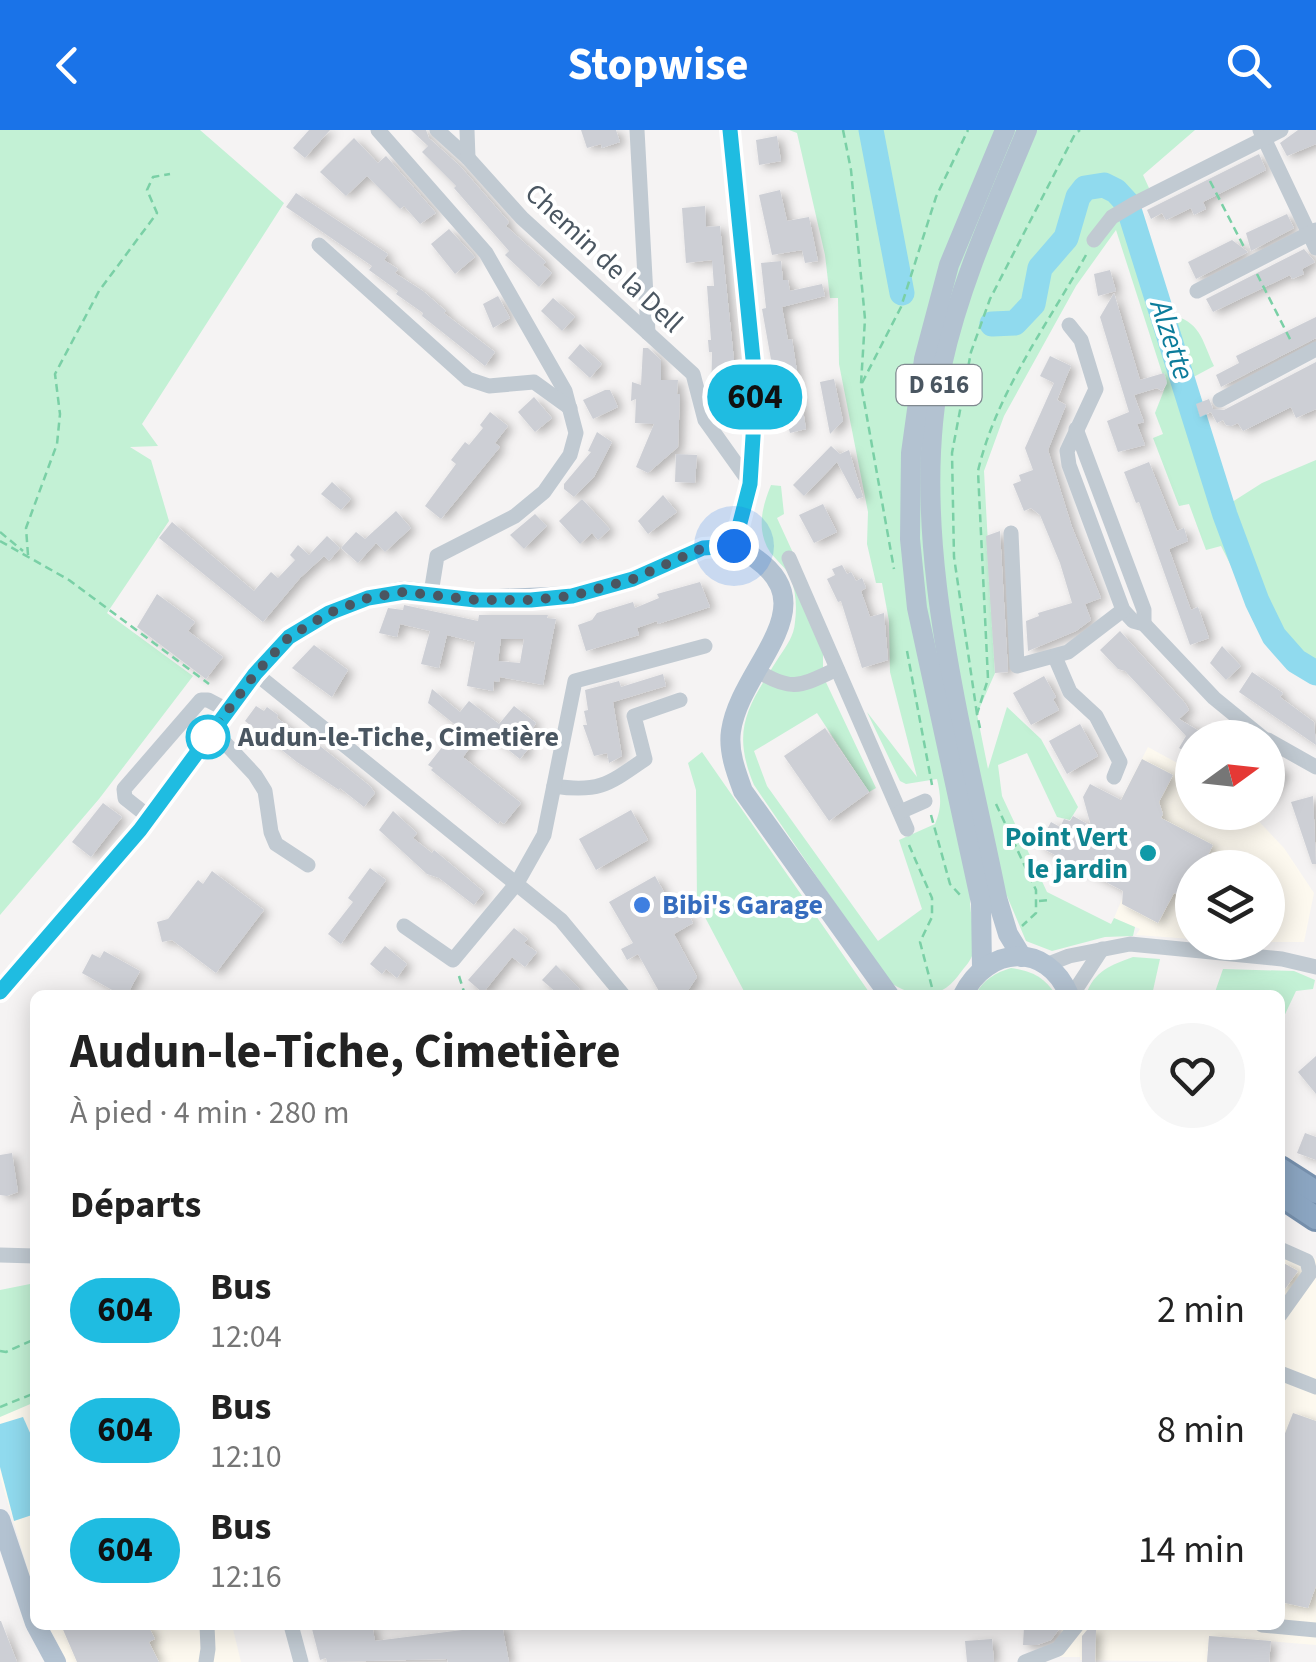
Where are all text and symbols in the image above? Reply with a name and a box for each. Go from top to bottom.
text: Stopwise [567,33,749,97]
icon: back [40,38,95,93]
icon: search [1221,38,1276,93]
street label: Chemin de la Dell [516,174,692,342]
water label: Alzette [1138,292,1205,386]
line badge: 604 [698,364,812,430]
road number: D 616 [896,365,982,405]
text: 604 [727,372,783,422]
your location [709,521,759,571]
marker: Audun-le-Tiche, Cimetière [187,716,229,758]
place label: Audun-le-Tiche, Cimetière [237,717,559,757]
north arrow [1175,720,1285,830]
map controls [1175,720,1285,960]
place label: Point Vert le jardin [1005,817,1128,889]
marker: Point Vert le jardin [1137,842,1159,864]
button: layers [1175,850,1285,960]
place label: Bibi's Garage [662,885,823,925]
marker: Bibi's Garage [631,894,653,916]
text: Audun-le-Tiche, Cimetière [70,1018,621,1086]
button: heart [1140,1023,1245,1128]
text: À pied · 4 min · 280 m [70,1090,349,1136]
text: Départs [70,1178,201,1232]
text: Bus [210,1260,271,1314]
text: 2 min [1157,1283,1245,1337]
text: 604 [97,1285,153,1335]
text: 12:04 [210,1314,282,1360]
text: Bus [210,1380,271,1434]
text: 8 min [1157,1403,1245,1457]
text: 604 [97,1405,153,1455]
text: 12:10 [210,1434,282,1480]
text: Bus [210,1500,271,1554]
text: 14 min [1138,1523,1245,1577]
text: 604 [97,1525,153,1575]
text: 12:16 [210,1554,282,1600]

